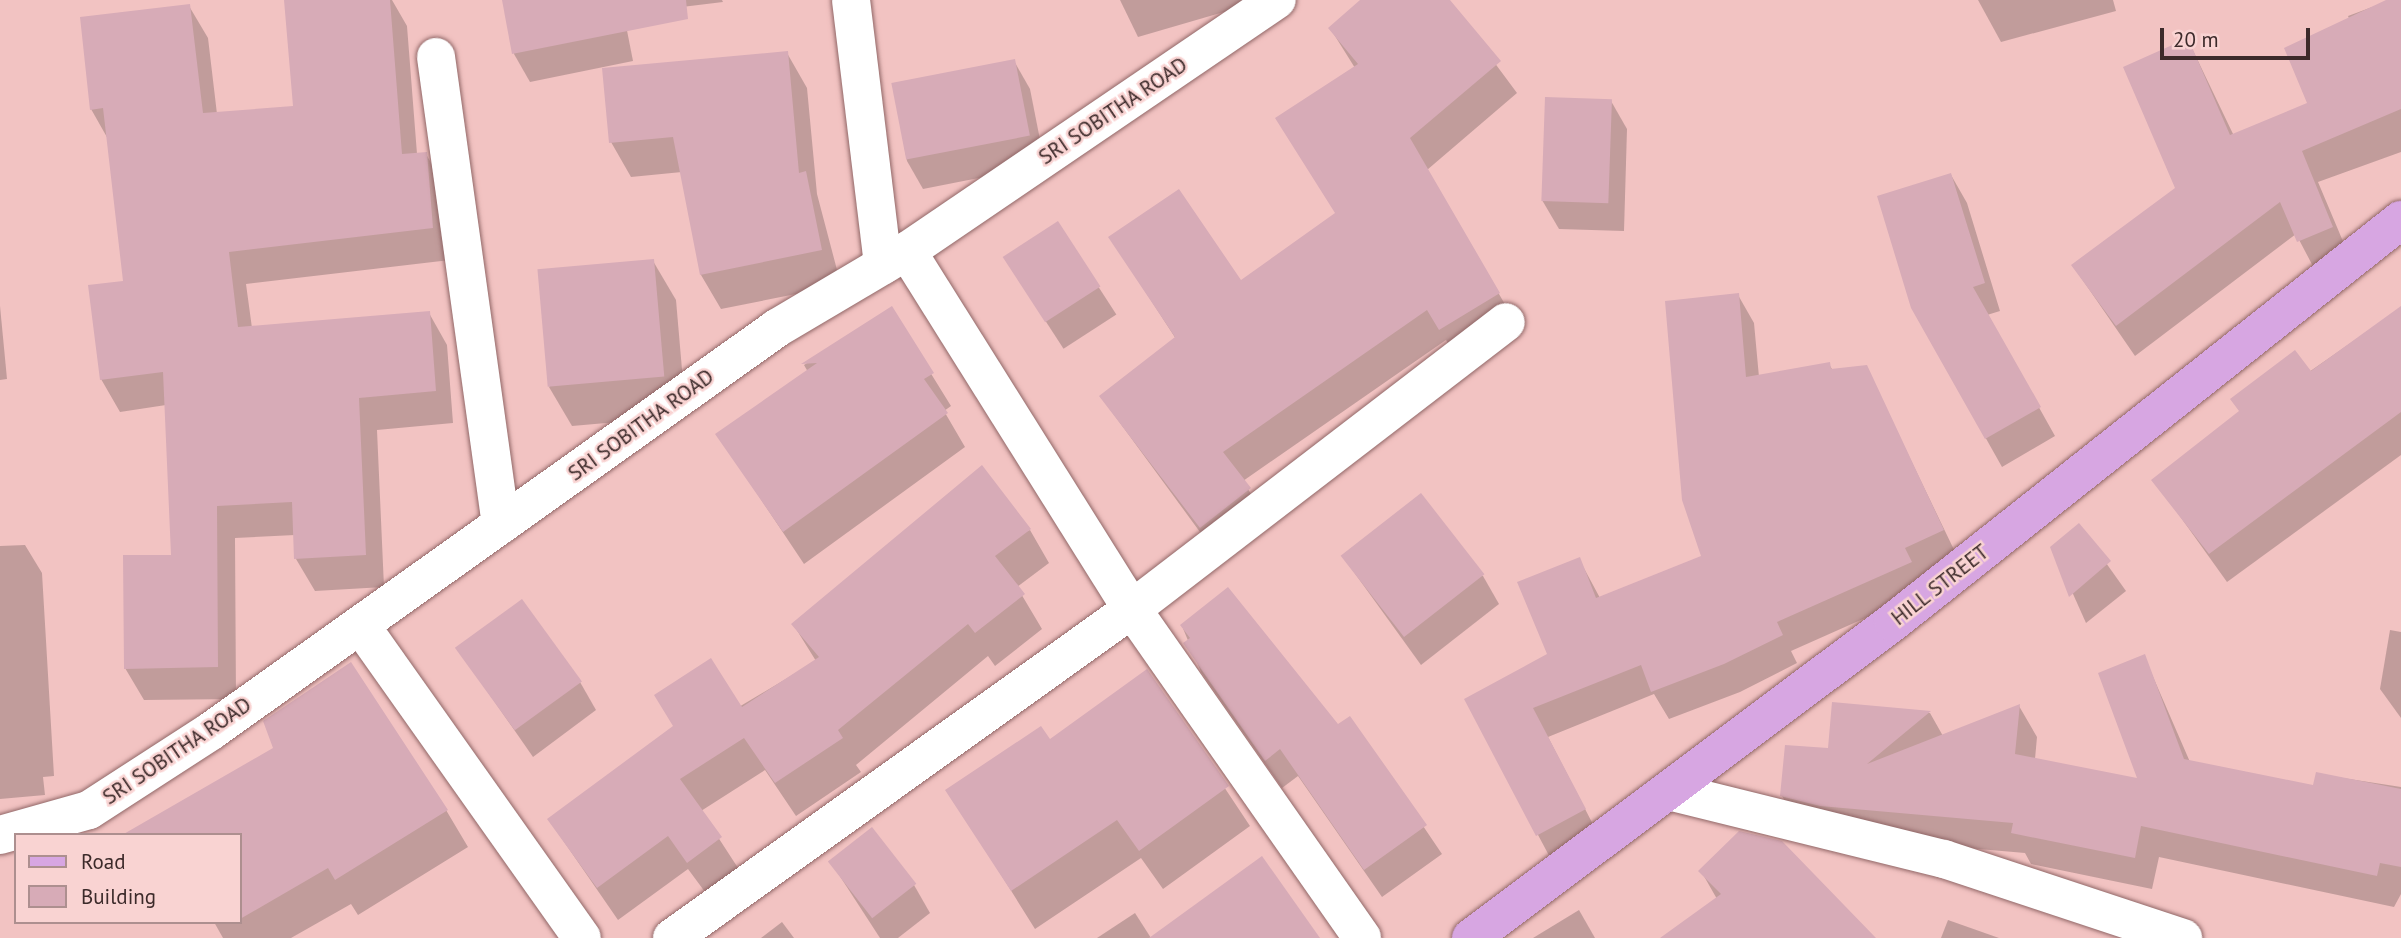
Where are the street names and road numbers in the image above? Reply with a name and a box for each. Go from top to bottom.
street label: SRI SOBITHA ROAD [1034,52,1192,170]
street label: SRI SOBITHA ROAD [563,364,719,486]
street label: HILL STREET [1886,539,1994,631]
street label: SRI SOBITHA ROAD [98,692,256,810]

